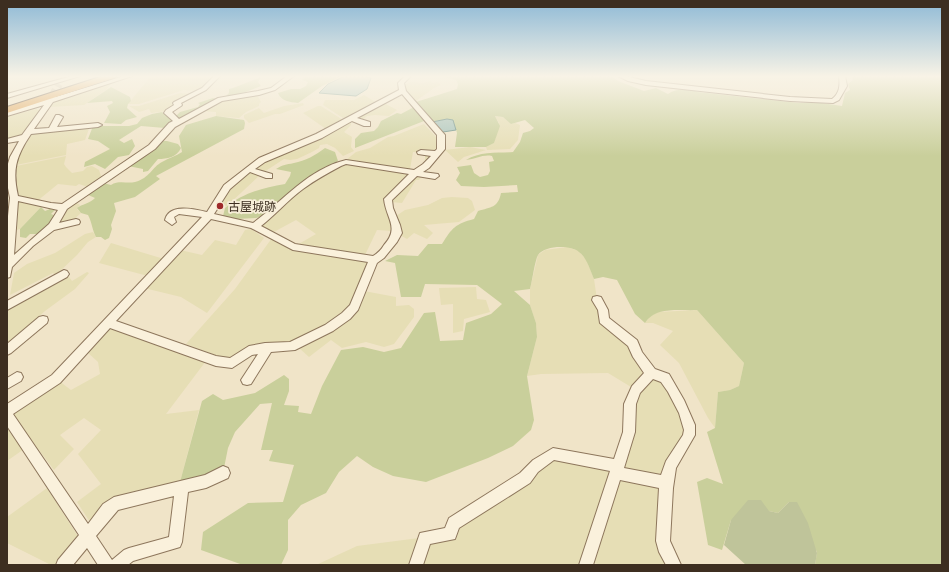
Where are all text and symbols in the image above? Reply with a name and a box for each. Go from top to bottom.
place label: 古屋城跡 [228,198,276,214]
marker: 古屋城跡 [215,201,225,211]

